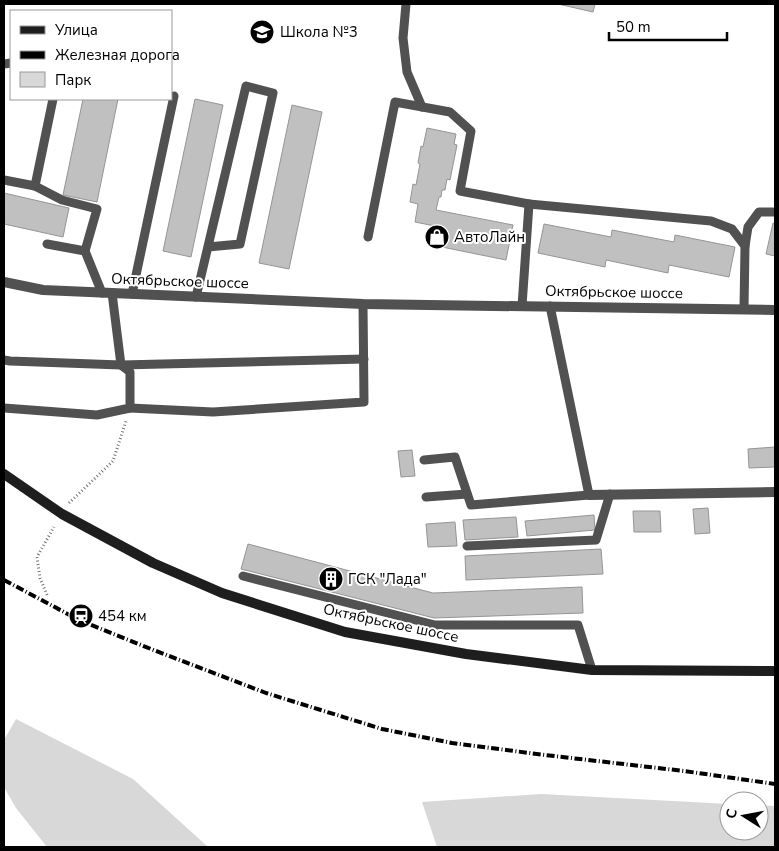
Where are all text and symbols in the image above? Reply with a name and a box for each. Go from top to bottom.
legend [10,10,172,100]
scale bar [609,10,726,42]
text: 50 m [616,17,651,37]
school or university icon: Школа №3 [249,19,275,45]
text: Улица [54,20,98,40]
place label: Школа №3 [280,22,358,42]
text: Железная дорога [55,45,180,65]
text: Парк [55,70,91,90]
shop icon: АвтоЛайн [424,224,450,250]
place label: АвтоЛайн [454,227,525,247]
street label: Октябрьское шоссе [111,269,249,293]
street label: Октябрьское шоссе [545,281,683,303]
building icon: ГСК "Лада" [318,566,344,592]
place label: ГСК "Лада" [348,569,427,589]
street label: Октябрьское шоссе [322,599,460,647]
station icon: 454 км [68,603,94,629]
place label: 454 км [98,606,147,626]
north arrow [719,791,769,841]
text: С [721,807,742,820]

